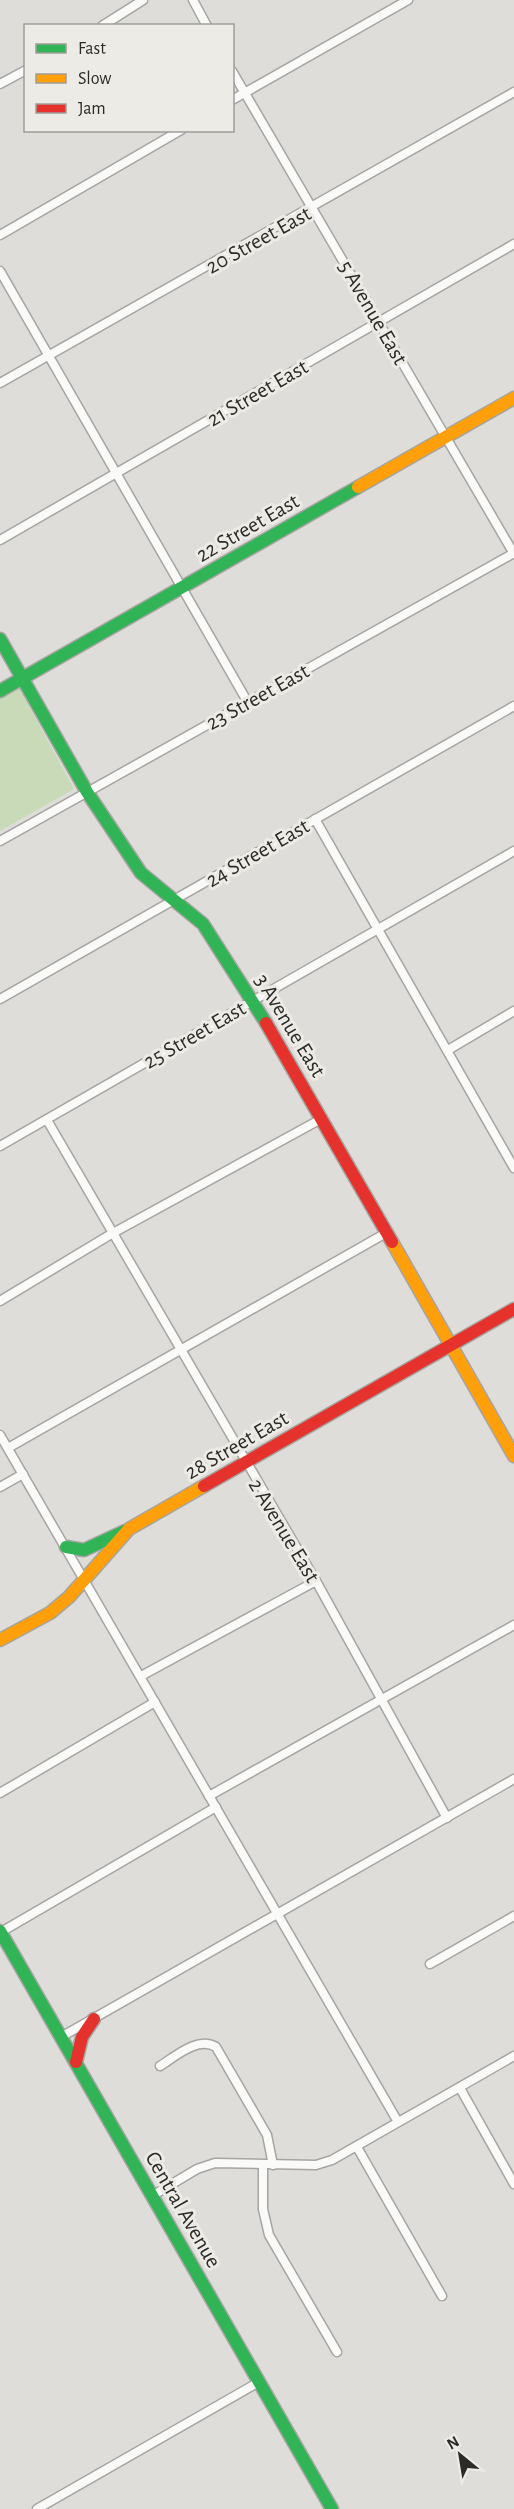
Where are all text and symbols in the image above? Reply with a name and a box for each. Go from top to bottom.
legend [24,24,234,132]
text: Fast [78,40,106,58]
text: Slow [78,70,111,88]
text: Jam [78,100,106,118]
street label: 20 Street East [202,202,315,278]
street label: 5 Avenue East [335,257,412,368]
street label: 21 Street East [203,355,312,430]
street label: 22 Street East [192,490,303,566]
street label: 23 Street East [202,660,313,734]
street label: 24 Street East [202,815,313,891]
street label: 3 Avenue East [251,970,329,1081]
street label: 25 Street East [140,997,249,1073]
street label: 28 Street East [181,1407,292,1483]
street label: 2 Avenue East [245,1475,324,1586]
street label: Central Avenue [141,2148,225,2271]
north arrow [430,2425,490,2485]
text: N [444,2433,462,2453]

